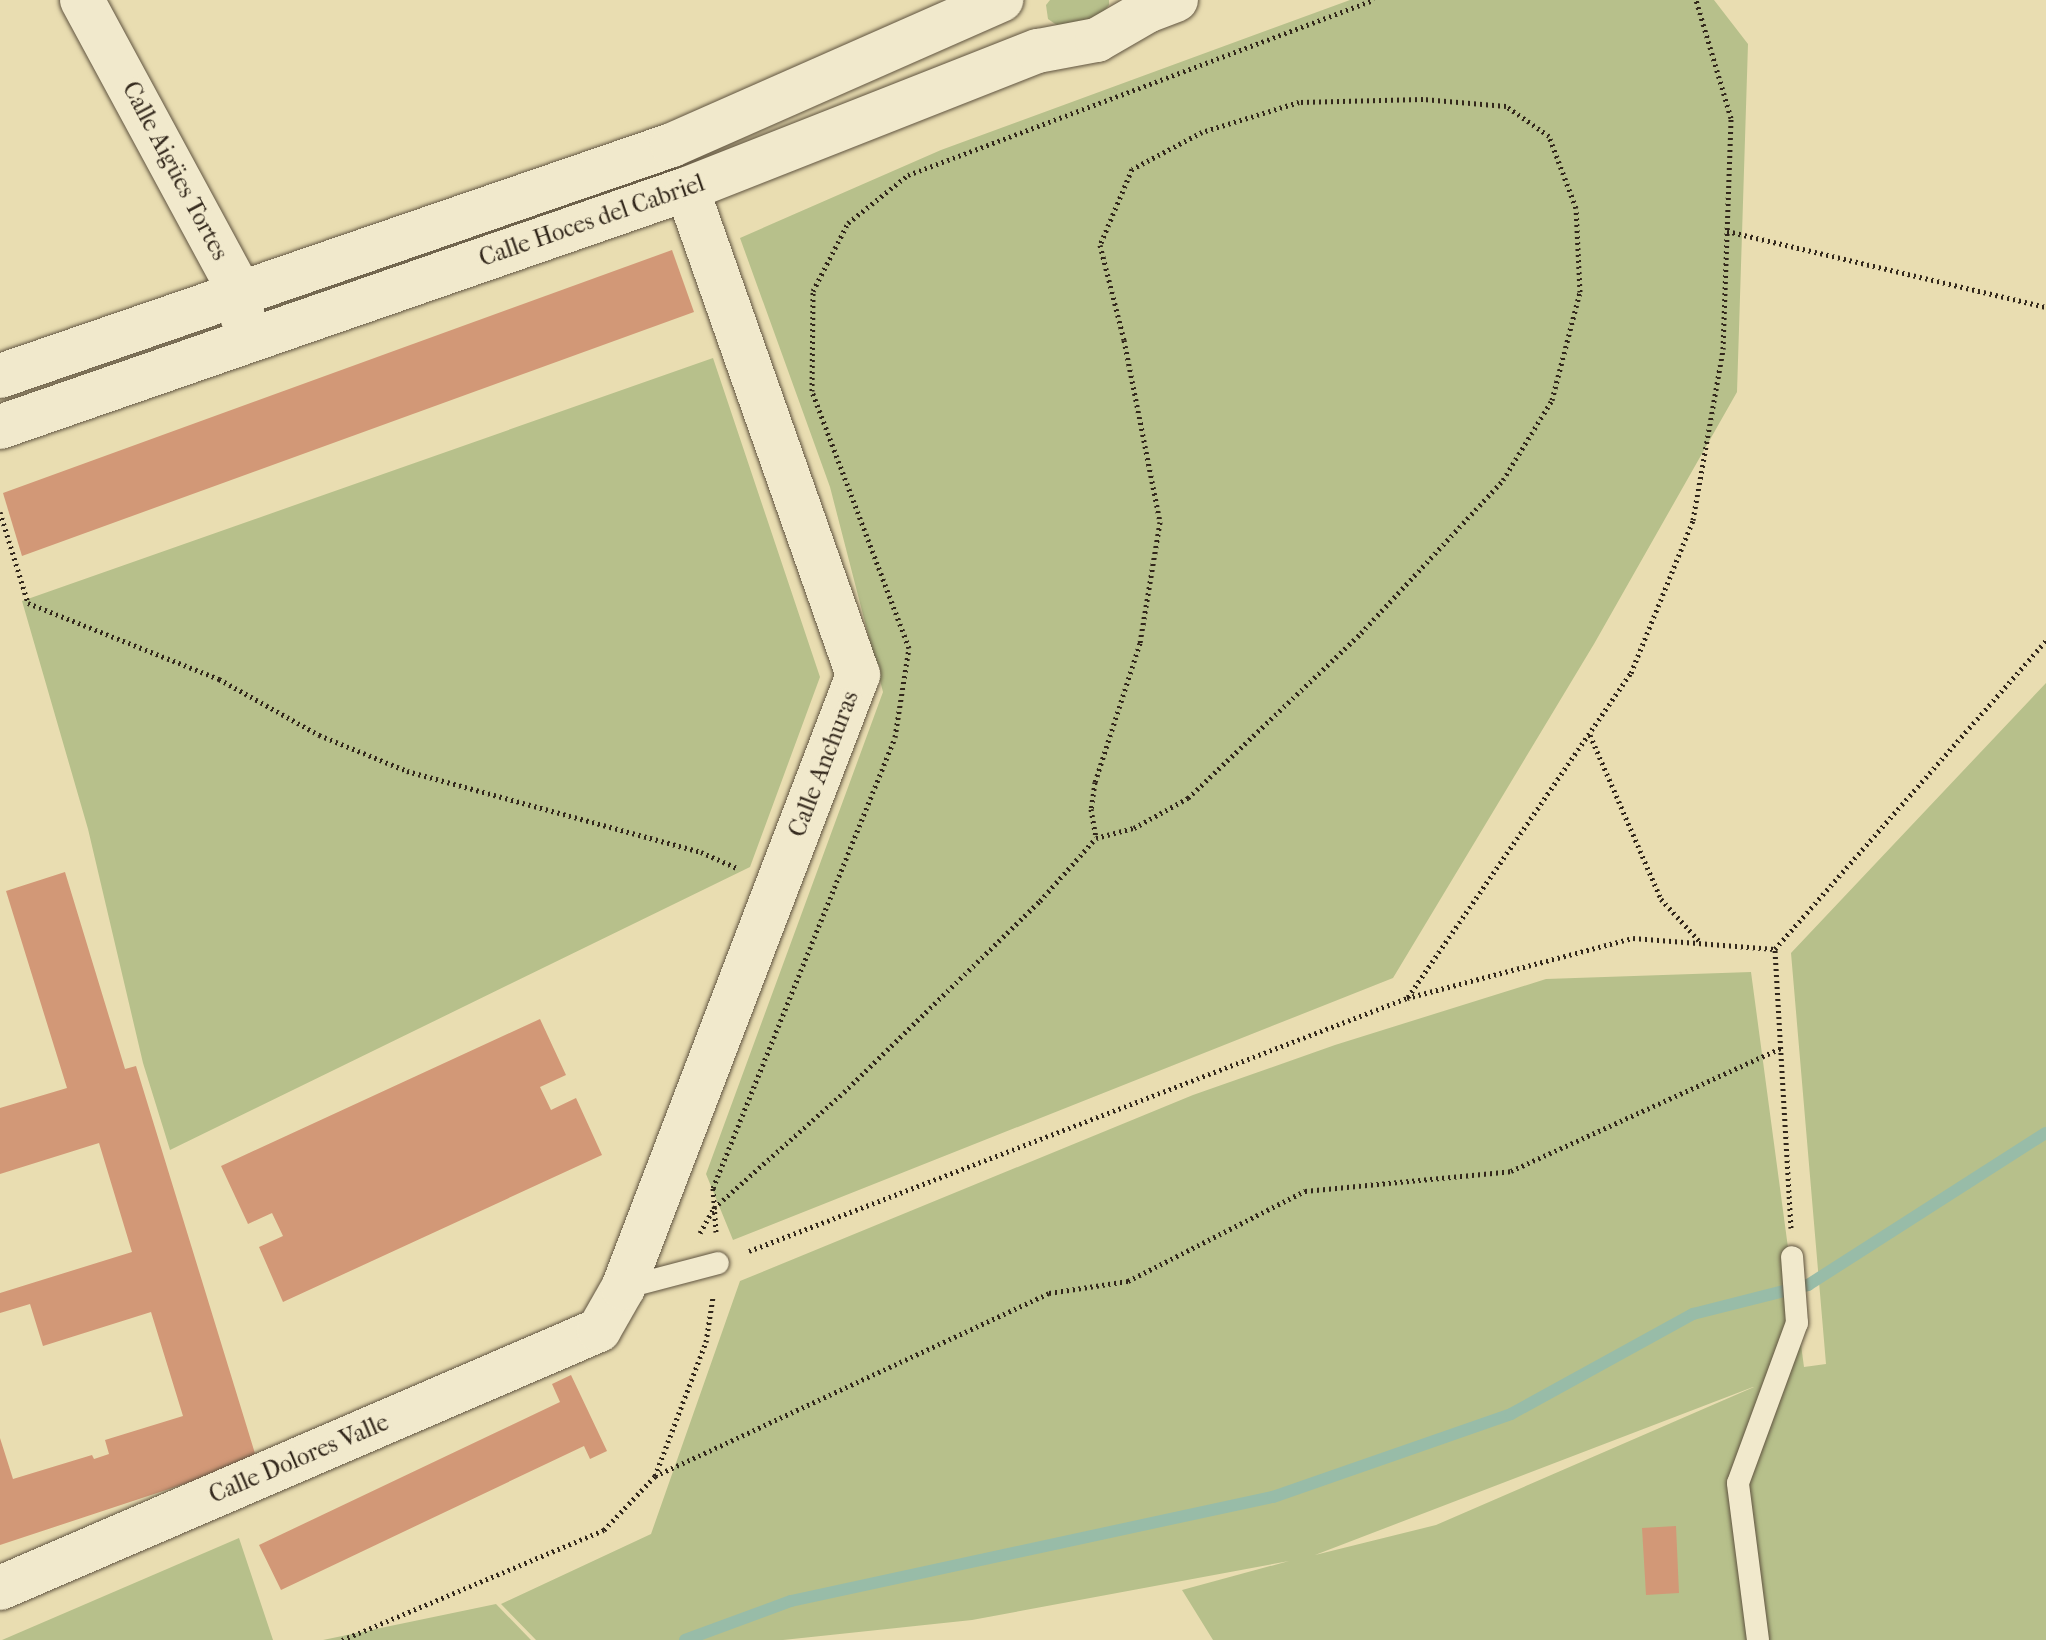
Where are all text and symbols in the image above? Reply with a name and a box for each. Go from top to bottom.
street label: Calle Aigües Tortes [116,77,234,265]
street label: Calle Hoces del Cabriel [476,169,708,273]
street label: Calle Anchuras [783,687,865,841]
street label: Calle Dolores Valle [205,1408,393,1510]

